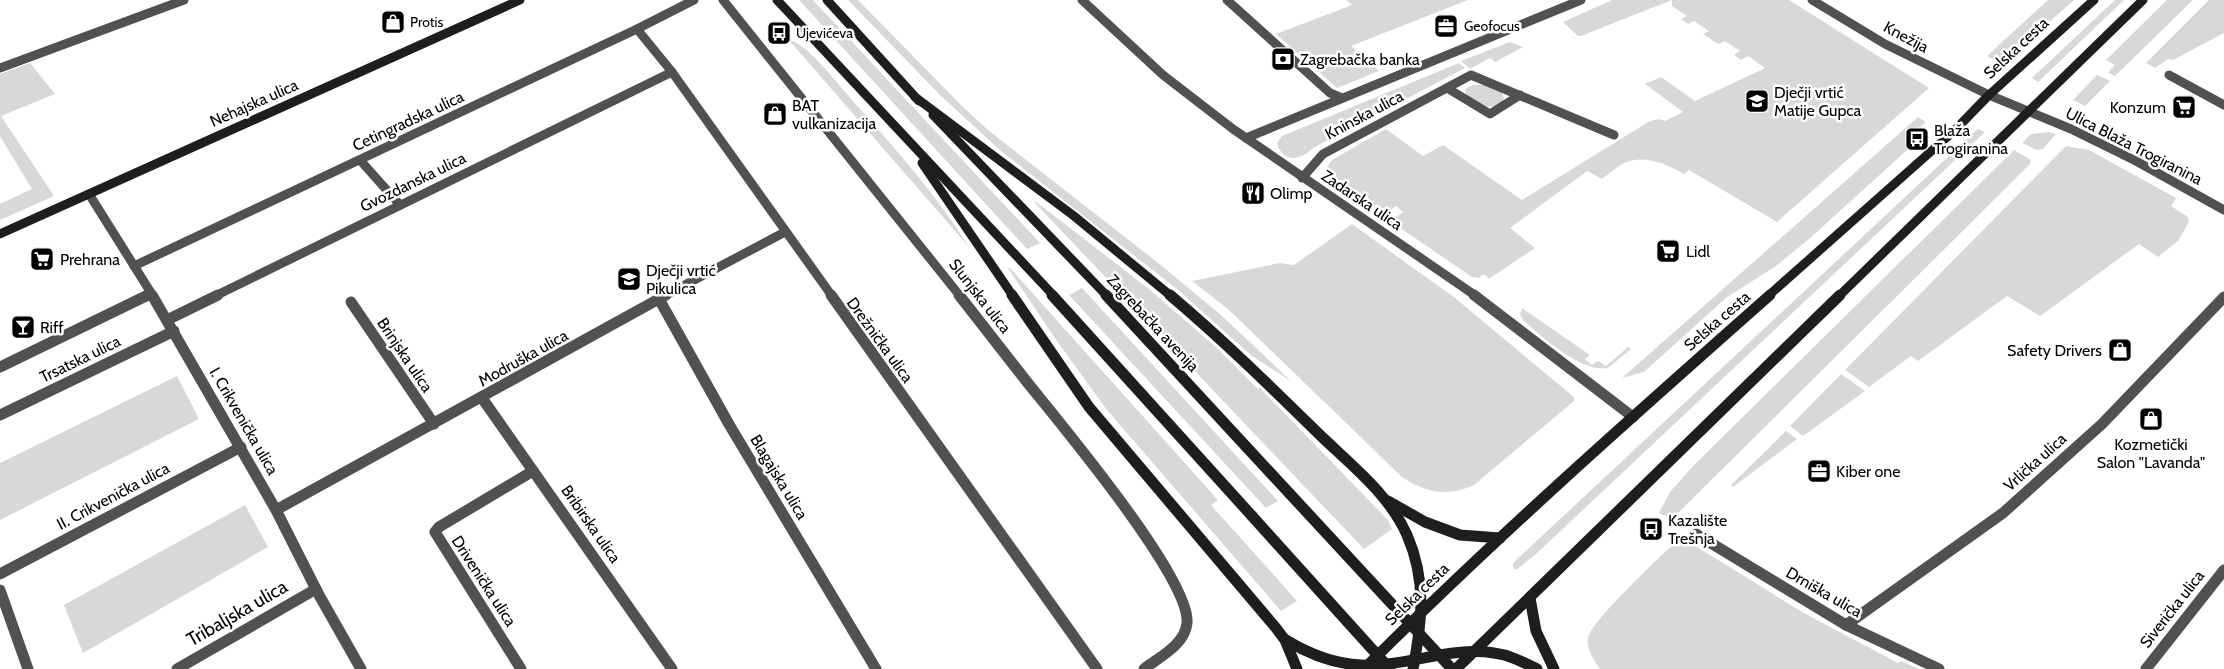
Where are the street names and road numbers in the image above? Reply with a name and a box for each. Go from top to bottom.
street label: Selska cesta [1980,13,2052,83]
street label: Knežija [1880,17,1932,57]
street label: Nehajska ulica [207,75,301,131]
street label: Kninska ulica [1322,86,1407,144]
street label: Cetingradska ulica [349,87,467,155]
street label: Ulica Blaža Trogiranina [2062,103,2206,189]
street label: Gvozdanska ulica [357,148,469,216]
street label: Zadarska ulica [1318,166,1406,234]
street label: Slunjska ulica [945,255,1015,337]
street label: Zagrebačka avenija [1103,270,1203,376]
street label: Selska cesta [1680,287,1754,355]
street label: Drežnička ulica [843,294,917,387]
street label: Brinjska ulica [373,314,437,396]
street label: Modruška ulica [475,325,571,390]
street label: Trsatska ulica [37,331,124,387]
street label: I. Crikvenička ulica [206,364,283,478]
street label: Vrlička ulica [2000,429,2070,495]
street label: Blagajska ulica [746,431,812,523]
street label: II. Crikvenička ulica [53,458,173,534]
street label: Bribirska ulica [557,481,625,567]
street label: Drivenička ulica [448,532,521,630]
street label: Selska cesta [1381,559,1453,629]
street label: Drniška ulica [1783,563,1866,621]
street label: Siverička ulica [2136,566,2208,652]
street label: Tribaljska ulica [183,575,291,651]

